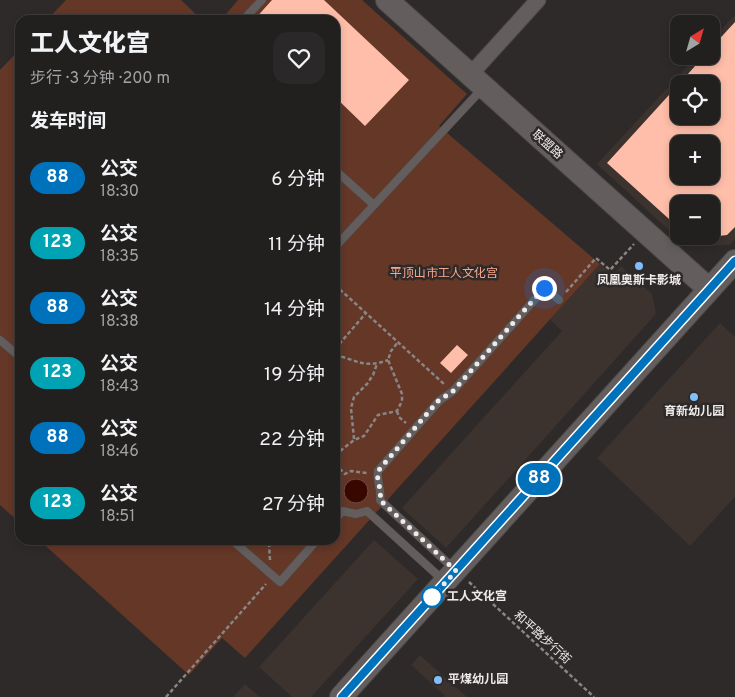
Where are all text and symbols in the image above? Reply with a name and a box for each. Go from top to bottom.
north arrow [670,15,720,65]
map controls [670,15,720,245]
text: 工人文化宫 [30,30,150,60]
button: heart [273,32,325,84]
text: 步行 · 3 分钟 · 200 m [30,69,170,89]
button: locate [670,75,720,125]
text: 发车时间 [30,110,106,134]
street label: 联盟路 [528,127,566,163]
button: + [670,135,720,185]
text: 公交 [100,158,138,182]
text: 88 [46,166,69,189]
text: 6 分钟 [271,168,325,192]
text: 18:30 [100,182,139,202]
button: − [670,195,720,245]
text: 公交 [100,223,138,247]
text: 123 [43,231,72,254]
text: 11 分钟 [268,233,325,257]
text: 18:35 [100,247,139,267]
marker: 凤凰奥斯卡影城 [633,260,645,272]
park label: 平顶山市工人文化宫 [390,266,498,282]
place label: 凤凰奥斯卡影城 [597,273,681,289]
your location [532,276,557,301]
text: 公交 [100,288,138,312]
text: 88 [46,296,69,319]
text: 14 分钟 [264,298,325,322]
text: 18:38 [100,312,139,332]
text: 公交 [100,353,138,377]
text: 123 [43,361,72,384]
text: 19 分钟 [264,363,325,387]
text: 18:43 [100,377,139,397]
marker: 育新幼儿园 [688,391,700,403]
place label: 育新幼儿园 [664,404,724,420]
text: 公交 [100,418,138,442]
text: 88 [46,426,69,449]
text: 22 分钟 [259,428,325,452]
text: 18:46 [100,442,139,462]
line badge: 88 [516,463,562,495]
text: 88 [528,467,550,490]
text: 公交 [100,483,138,507]
text: 123 [43,491,72,514]
text: 27 分钟 [262,493,325,517]
text: 18:51 [100,507,135,527]
marker: 工人文化宫 [421,586,443,608]
place label: 工人文化宫 [447,589,507,605]
street label: 和平路步行街 [510,608,574,668]
place label: 平煤幼儿园 [448,672,508,688]
marker: 平煤幼儿园 [432,674,444,686]

